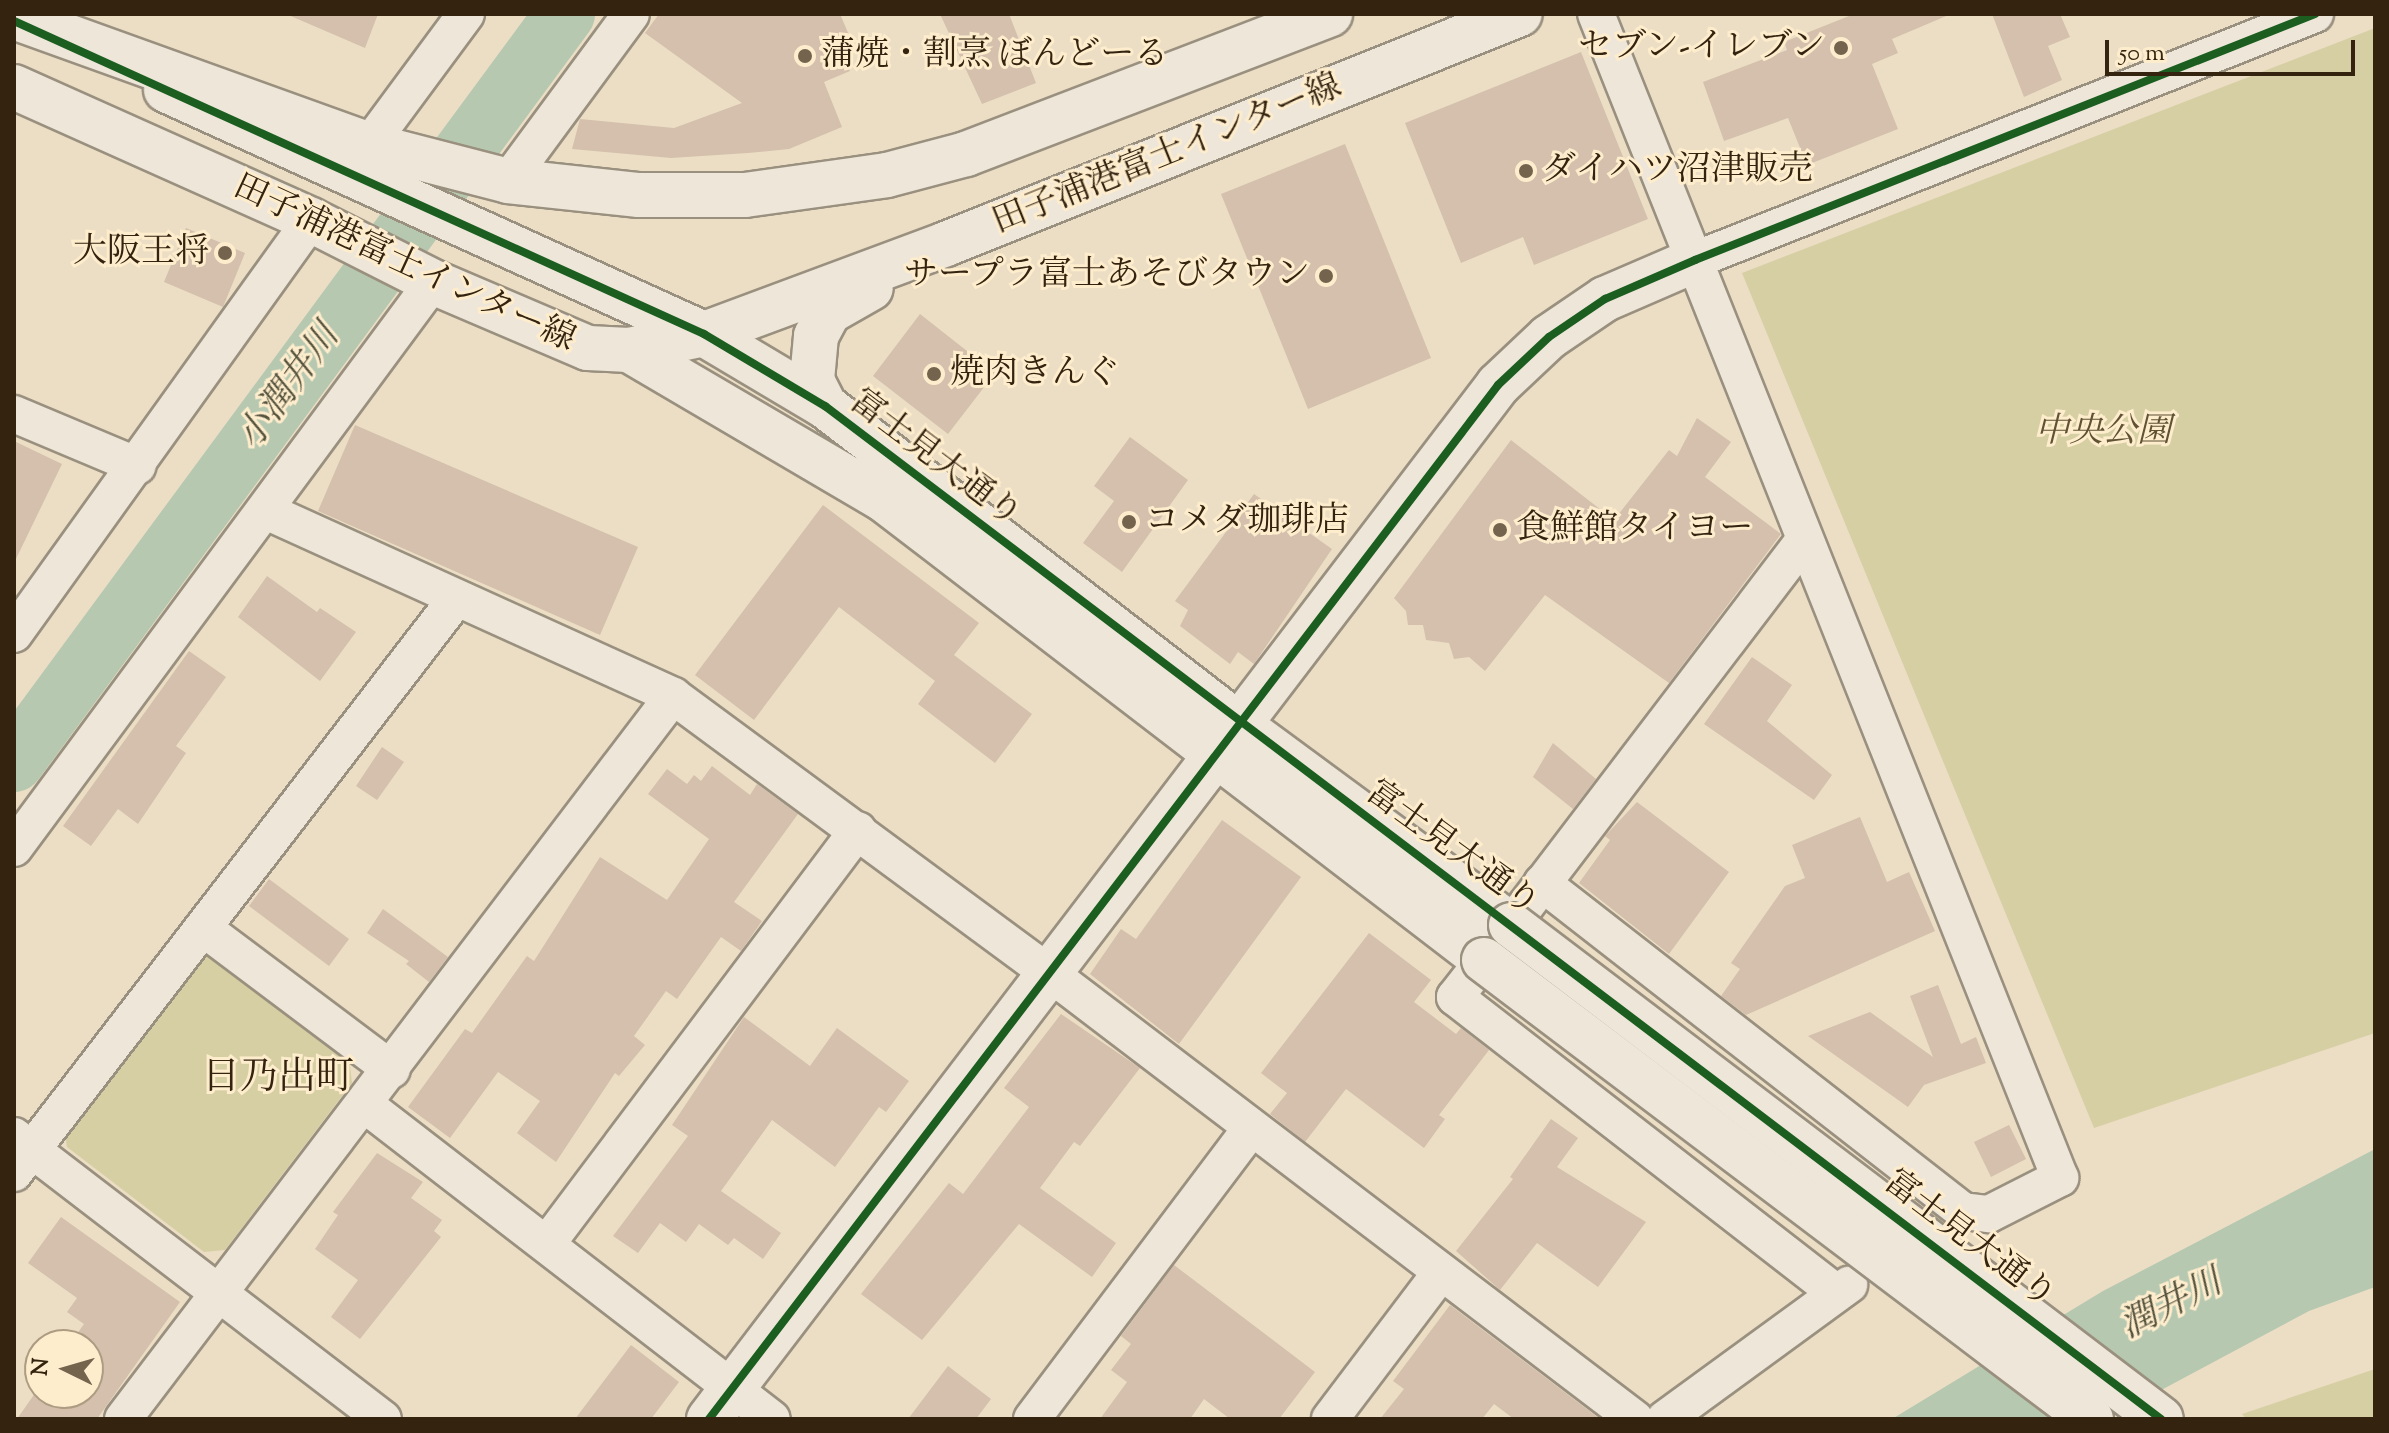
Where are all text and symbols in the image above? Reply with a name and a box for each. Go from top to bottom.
scale bar [2109,24,2359,74]
place label: セブン-イレブン [1575,28,1825,68]
place label: 蒲焼・割烹 ぼんどーる [821,36,1168,76]
text: 50 m [2119,37,2165,71]
marker: セブン-イレブン [1832,39,1850,57]
marker: 蒲焼・割烹 ぼんどーる [796,47,814,65]
street label: 田子浦港富士インター線 [986,66,1348,244]
place label: ダイハツ沼津販売 [1542,151,1814,191]
marker: ダイハツ沼津販売 [1517,162,1535,180]
street label: 田子浦港富士インター線 [226,166,582,362]
place label: 大阪王将 [73,233,209,273]
marker: 大阪王将 [216,244,234,262]
place label: サープラ富士あそびタウン [902,256,1310,296]
marker: サープラ富士あそびタウン [1317,267,1335,285]
water label: 小潤井川 [230,317,350,459]
place label: 焼肉きんぐ [950,354,1120,394]
marker: 焼肉きんぐ [925,365,943,383]
street label: 富士見大通り [841,381,1029,537]
park label: 中央公園 [2035,413,2171,453]
place label: コメダ珈琲店 [1145,502,1349,542]
place label: 食鮮館タイヨー [1516,510,1754,550]
marker: コメダ珈琲店 [1120,513,1138,531]
marker: 食鮮館タイヨー [1491,521,1509,539]
street label: 富士見大通り [1357,773,1547,925]
district label: 日乃出町 [202,1057,354,1103]
street label: 富士見大通り [1875,1162,2063,1318]
water label: 潤井川 [2114,1262,2230,1350]
north arrow [24,1329,104,1409]
text: N [25,1357,59,1377]

